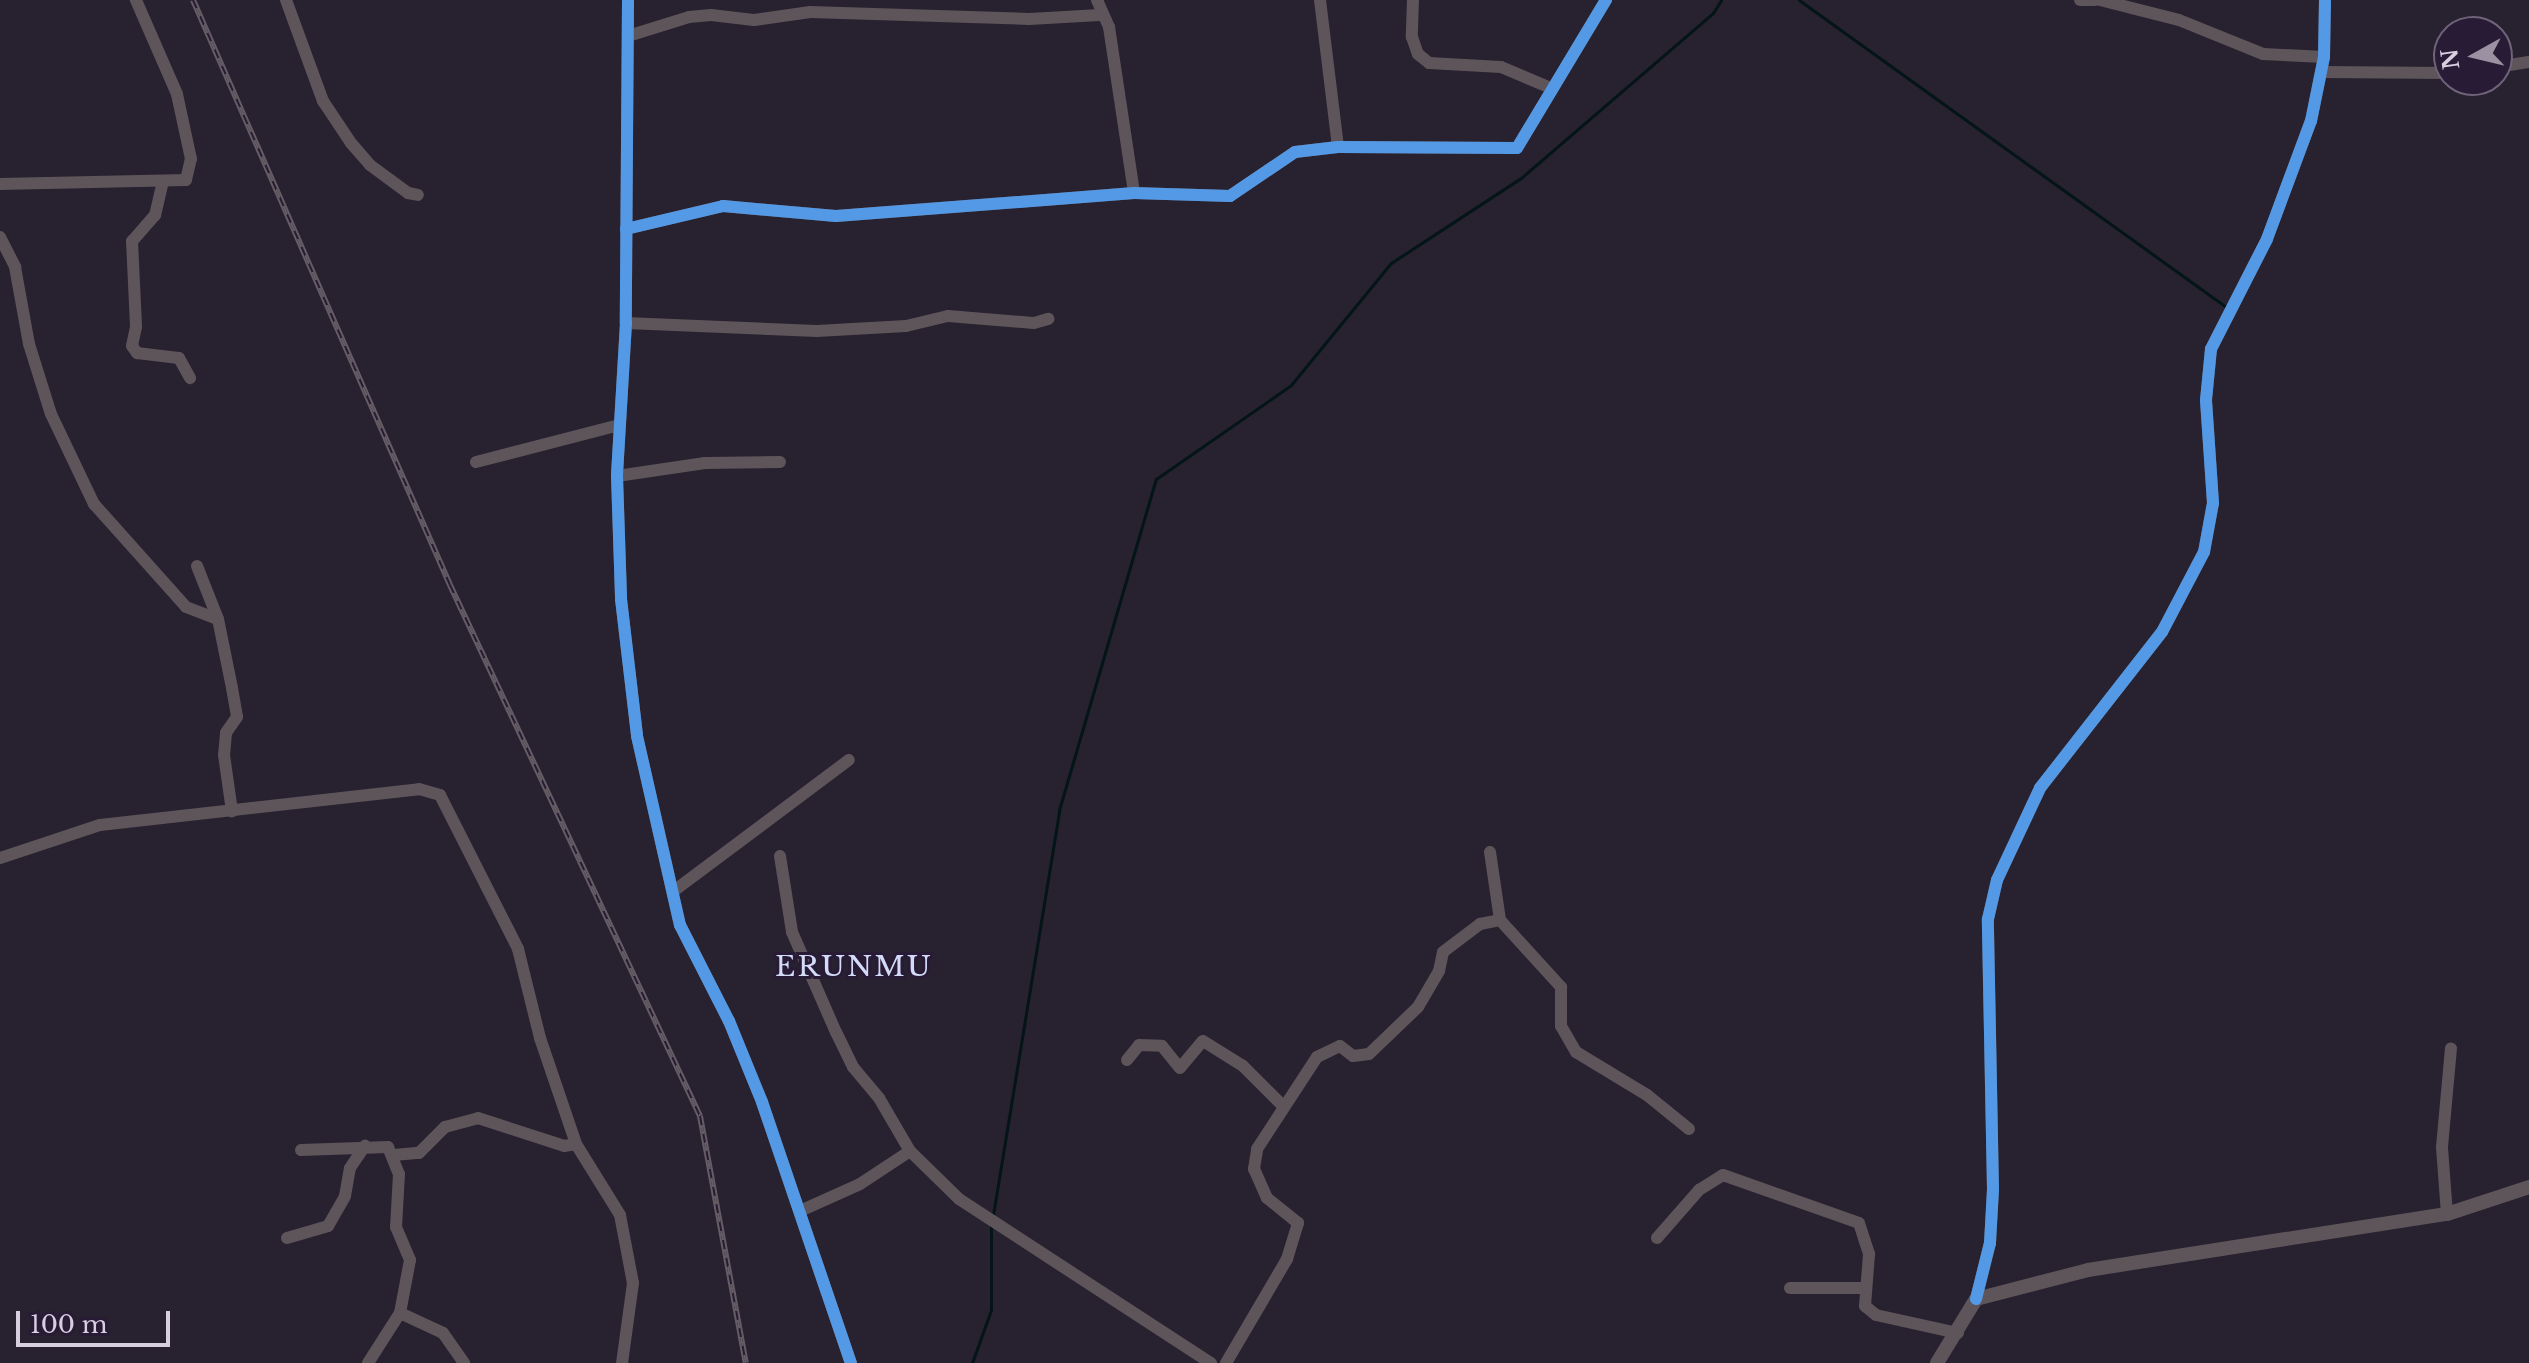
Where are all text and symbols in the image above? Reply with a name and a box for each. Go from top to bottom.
north arrow [2433,16,2513,96]
text: N [2436,47,2466,71]
district label: ERUNMU [775,950,933,984]
scale bar [20,1295,174,1345]
text: 100 m [30,1310,108,1339]

